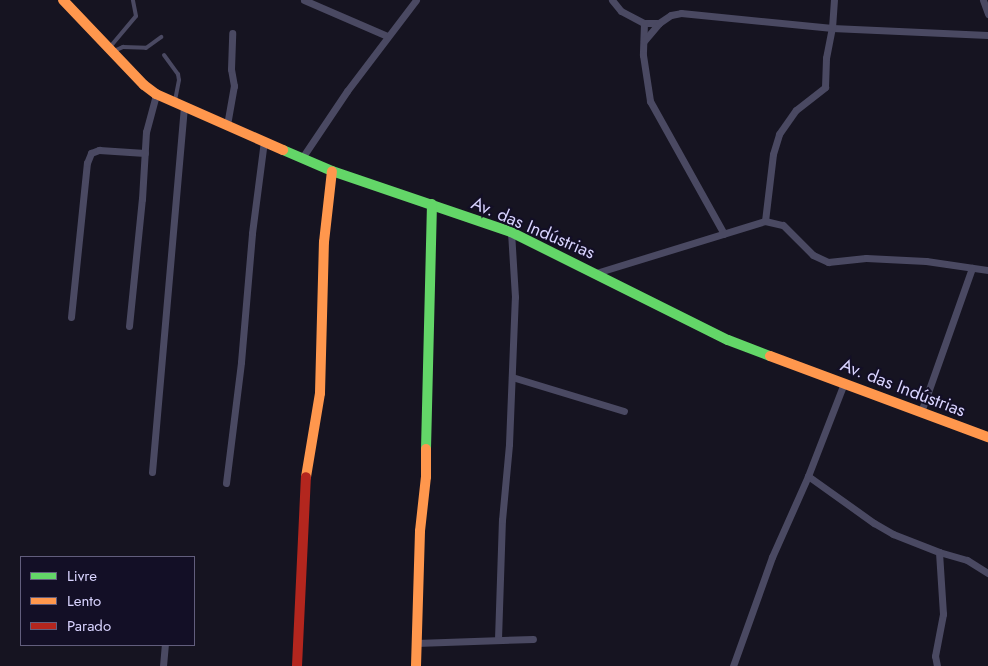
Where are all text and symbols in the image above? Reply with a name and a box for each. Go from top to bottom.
street label: Av. das Indústrias [468,192,598,264]
street label: Av. das Indústrias [837,354,969,422]
legend [20,556,195,646]
text: Livre [67,565,97,587]
text: Lento [67,590,101,612]
text: Parado [67,615,111,637]

